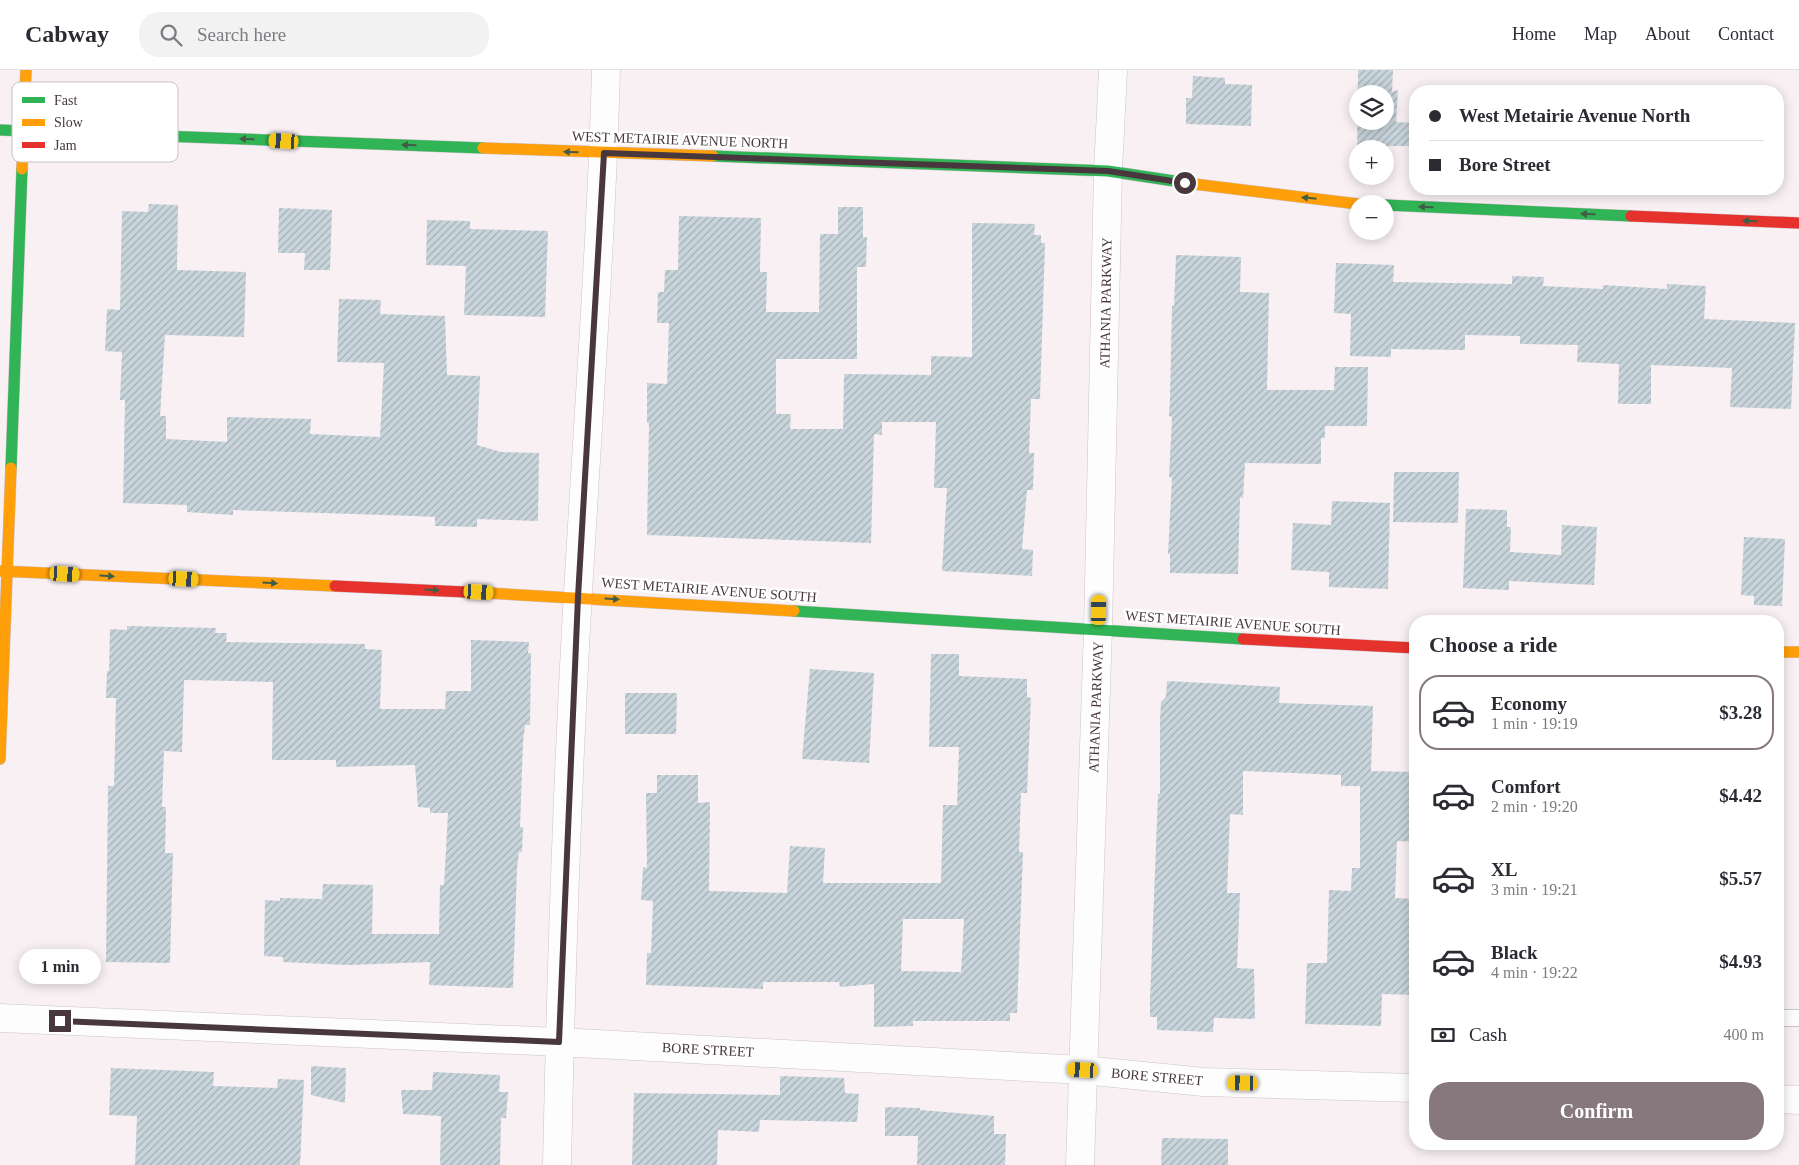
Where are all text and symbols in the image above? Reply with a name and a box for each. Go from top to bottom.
search box [139,12,489,57]
text: Cabway [25,21,109,47]
icon: search [157,21,185,49]
text: Search here [197,24,286,45]
text: Home [1512,24,1556,44]
text: Map [1584,24,1617,44]
text: About [1645,24,1690,44]
text: Contact [1718,24,1774,44]
legend [12,82,178,162]
map controls [1349,85,1394,240]
button: layers [1349,85,1394,130]
text: Fast [54,93,77,108]
text: West Metairie Avenue North [1459,105,1690,126]
text: Slow [54,115,84,130]
street label: WEST METAIRIE AVENUE NORTH [572,129,788,151]
car [268,133,299,149]
one-way arrow [238,135,254,143]
text: Jam [54,138,77,153]
button: + [1349,140,1394,185]
one-way arrow [401,141,417,149]
one-way arrow [563,147,579,155]
text: Bore Street [1459,154,1551,175]
route start [1174,172,1196,194]
one-way arrow [1301,194,1317,202]
button: − [1349,195,1394,240]
one-way arrow [1417,203,1433,211]
one-way arrow [1580,210,1596,218]
one-way arrow [1742,216,1758,224]
street label: ATHANIA PARKWAY [1097,237,1115,369]
car [49,566,80,582]
car [168,571,199,587]
one-way arrow [99,572,115,580]
street label: WEST METAIRIE AVENUE SOUTH [601,575,817,605]
one-way arrow [262,580,278,588]
car [463,584,494,600]
one-way arrow [424,587,440,595]
one-way arrow [604,595,620,603]
car [1091,595,1106,625]
street label: WEST METAIRIE AVENUE SOUTH [1125,608,1341,638]
text: Choose a ride [1429,632,1557,657]
street label: ATHANIA PARKWAY [1086,641,1106,773]
icon: car [1431,690,1476,735]
text: Economy [1491,693,1567,714]
text: $3.28 [1719,702,1762,723]
text: 1 min · 19:19 [1491,715,1578,732]
icon: car [1431,773,1476,818]
text: Comfort [1491,776,1561,797]
text: $4.42 [1719,785,1762,806]
text: 2 min · 19:20 [1491,798,1578,815]
icon: car [1431,856,1476,901]
text: XL [1491,859,1517,880]
text: $5.57 [1719,868,1762,889]
text: 3 min · 19:21 [1491,881,1578,898]
icon: car [1431,939,1476,984]
text: Black [1491,942,1537,963]
callout: 1 min [19,948,101,984]
text: $4.93 [1719,951,1762,972]
text: 1 min [41,958,79,975]
text: 4 min · 19:22 [1491,964,1578,981]
route end [49,1010,71,1032]
icon: cash [1429,1021,1457,1049]
text: Cash [1469,1024,1507,1045]
text: 400 m [1724,1026,1764,1043]
street label: BORE STREET [662,1040,755,1060]
car [1067,1062,1098,1078]
street label: BORE STREET [1110,1066,1204,1089]
car [1227,1075,1258,1091]
button: Confirm [1429,1082,1764,1140]

